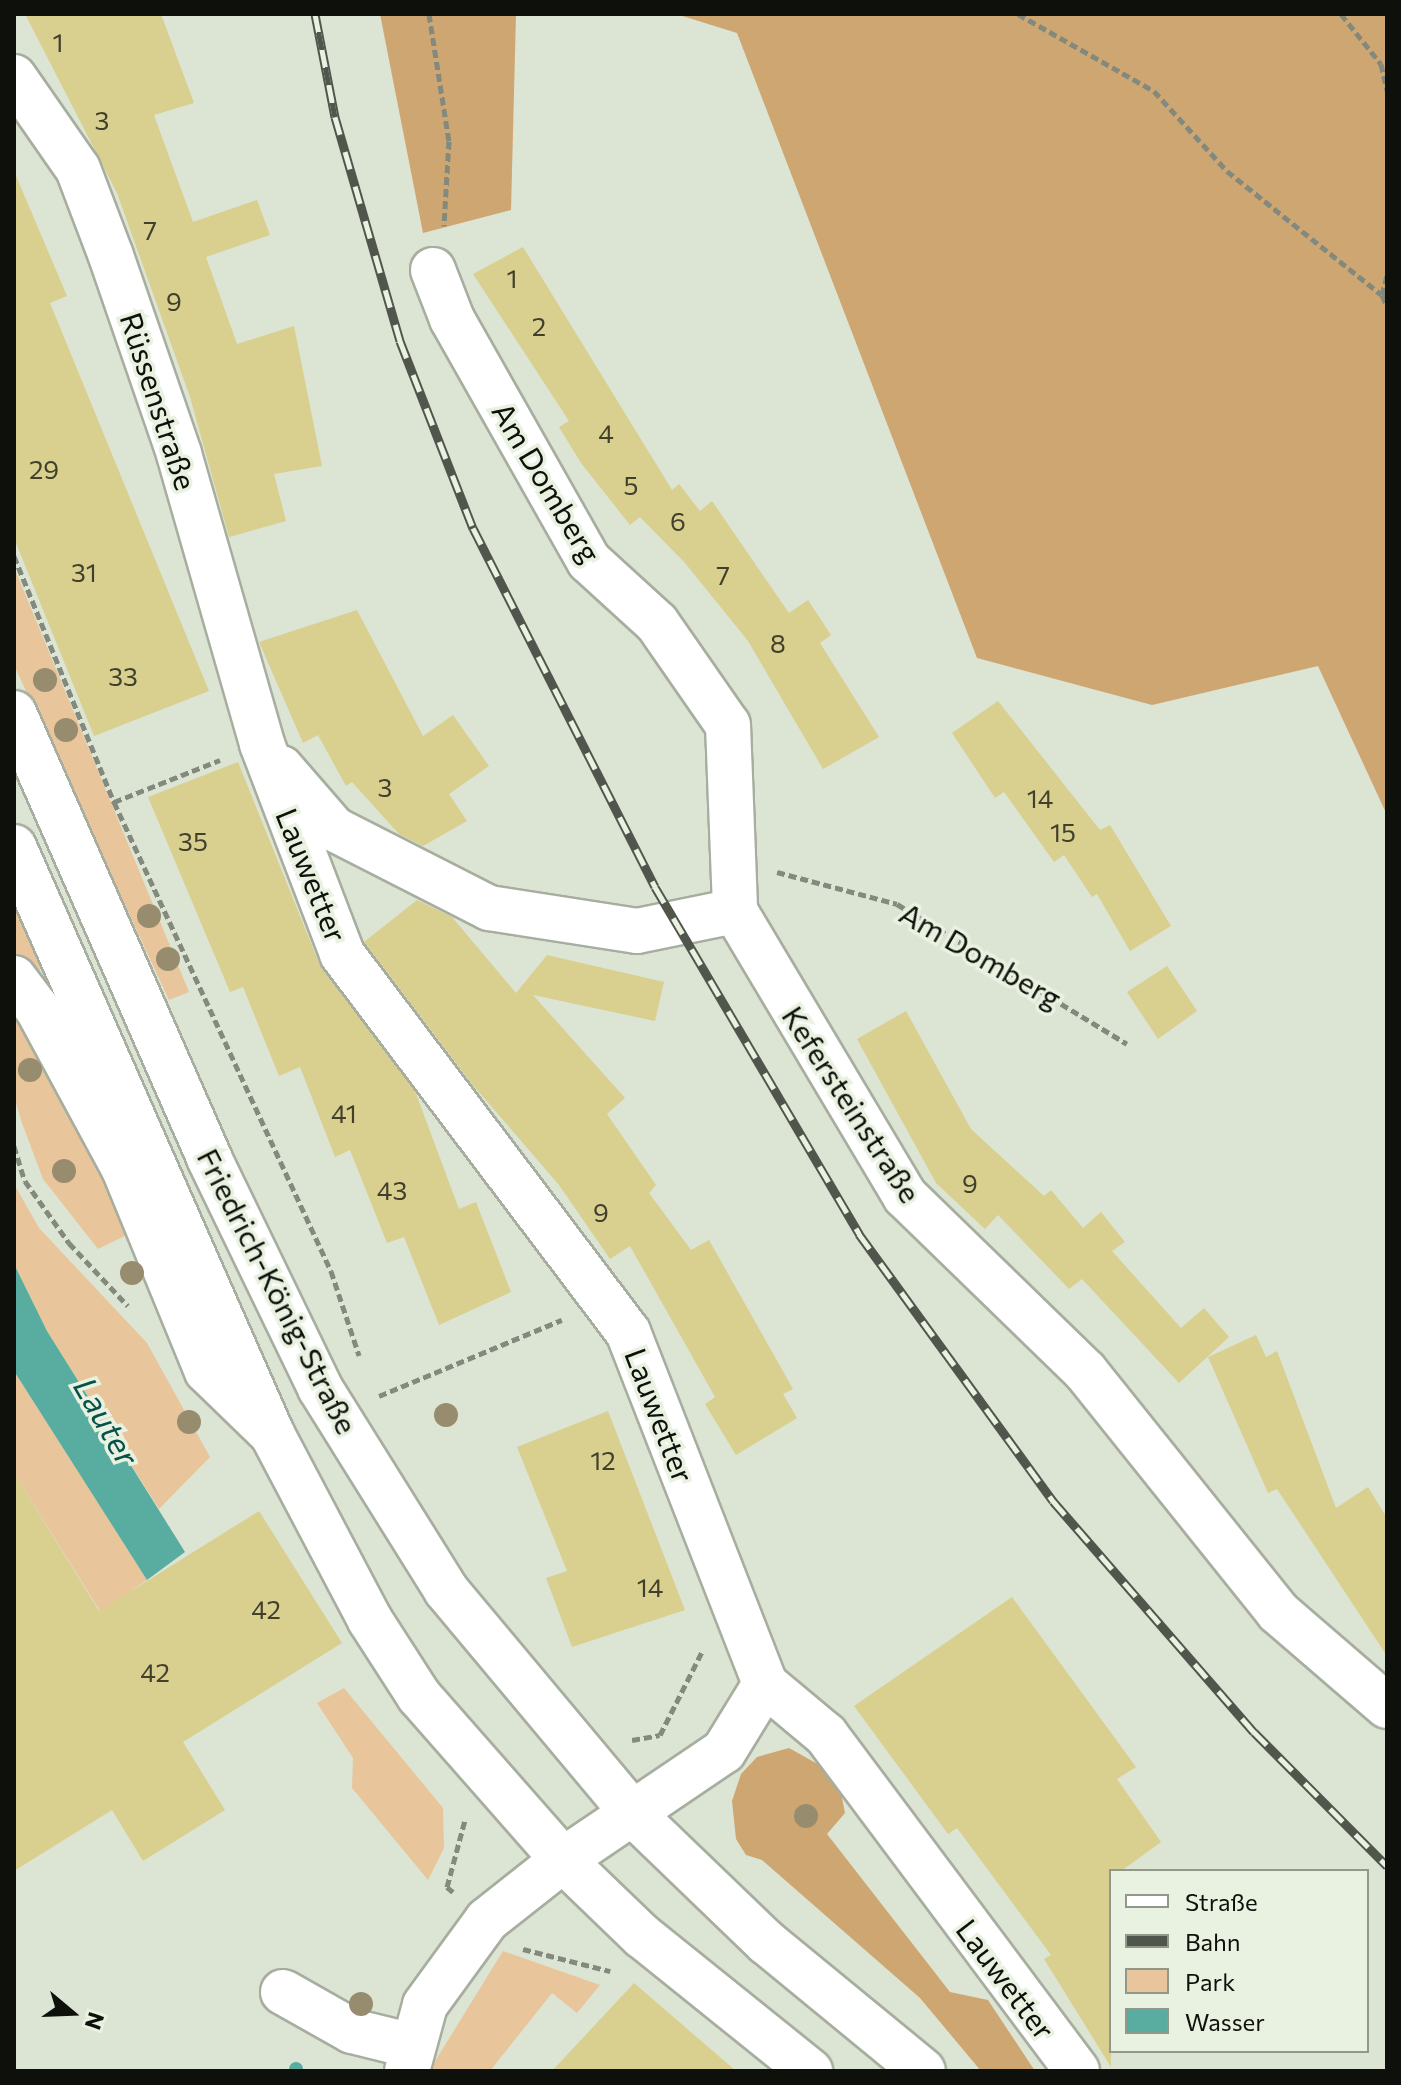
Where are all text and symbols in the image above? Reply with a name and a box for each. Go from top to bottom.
house number: 1 [52,26,64,58]
house number: 3 [95,104,109,136]
house number: 7 [143,214,157,246]
house number: 1 [506,262,518,294]
house number: 9 [166,285,182,317]
street label: Rüssenstraße [113,308,205,494]
house number: 2 [532,310,546,342]
street label: Am Domberg [485,395,609,569]
house number: 4 [598,417,614,449]
house number: 29 [29,453,59,485]
house number: 5 [624,469,638,501]
house number: 6 [670,505,686,537]
house number: 31 [71,556,97,588]
house number: 7 [716,559,730,591]
house number: 8 [770,627,786,659]
house number: 33 [108,660,138,692]
house number: 3 [378,771,392,803]
house number: 14 [1027,782,1053,814]
street label: Lauwetter [269,803,355,947]
house number: 15 [1050,816,1076,848]
house number: 35 [178,825,208,857]
street label: Am Domberg [894,894,1068,1016]
street label: Kefersteinstraße [775,999,929,1209]
house number: 41 [331,1097,357,1129]
street label: Friedrich-König-Straße [190,1142,366,1440]
house number: 9 [962,1167,978,1199]
house number: 43 [377,1174,407,1206]
house number: 9 [593,1196,609,1228]
street label: Lauwetter [618,1343,702,1487]
water label: Lauter [67,1370,147,1472]
house number: 12 [590,1444,616,1476]
house number: 14 [637,1571,663,1603]
house number: 42 [251,1593,281,1625]
house number: 42 [140,1656,170,1688]
legend [1109,1869,1369,2053]
text: Straße [1185,1887,1258,1916]
street label: Lauwetter [949,1912,1063,2046]
text: Bahn [1185,1927,1241,1956]
text: Park [1185,1967,1235,1996]
north arrow [32,1973,112,2053]
text: Wasser [1185,2007,1265,2036]
text: N [80,2009,111,2033]

